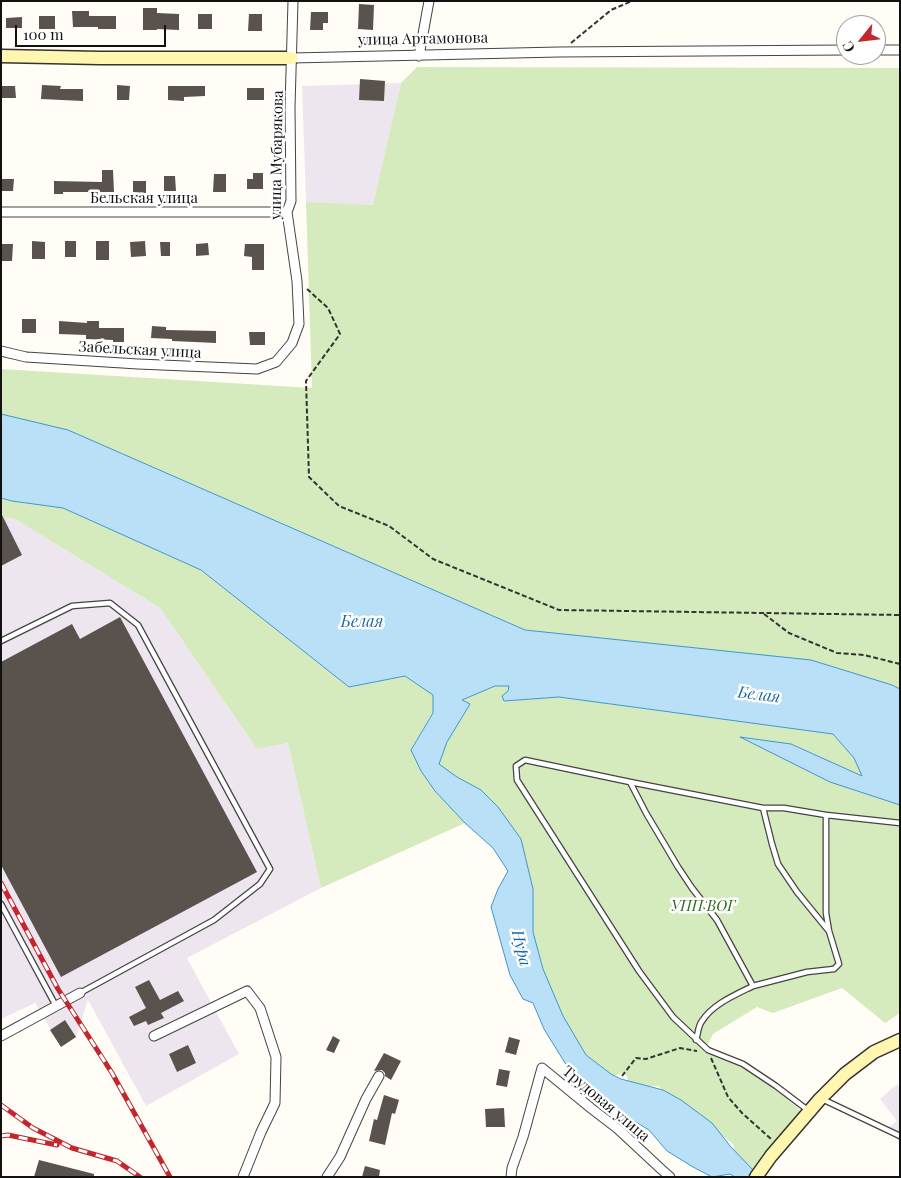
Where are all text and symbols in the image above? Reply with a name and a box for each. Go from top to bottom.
scale bar [18,15,169,47]
north arrow [836,15,886,65]
text: 100 m [23,24,64,44]
street label: улица Артамонова [358,29,488,49]
text: С [838,38,859,56]
street label: улица Мубарякова [267,90,287,220]
street label: Бельская улица [90,189,198,207]
street label: Забельская улица [78,338,202,362]
water label: Белая [341,612,383,632]
water label: Белая [737,683,781,707]
park label: УПП ВОГ [671,897,735,915]
water label: Нура [507,928,535,968]
street label: Трудовая улица [559,1062,653,1146]

